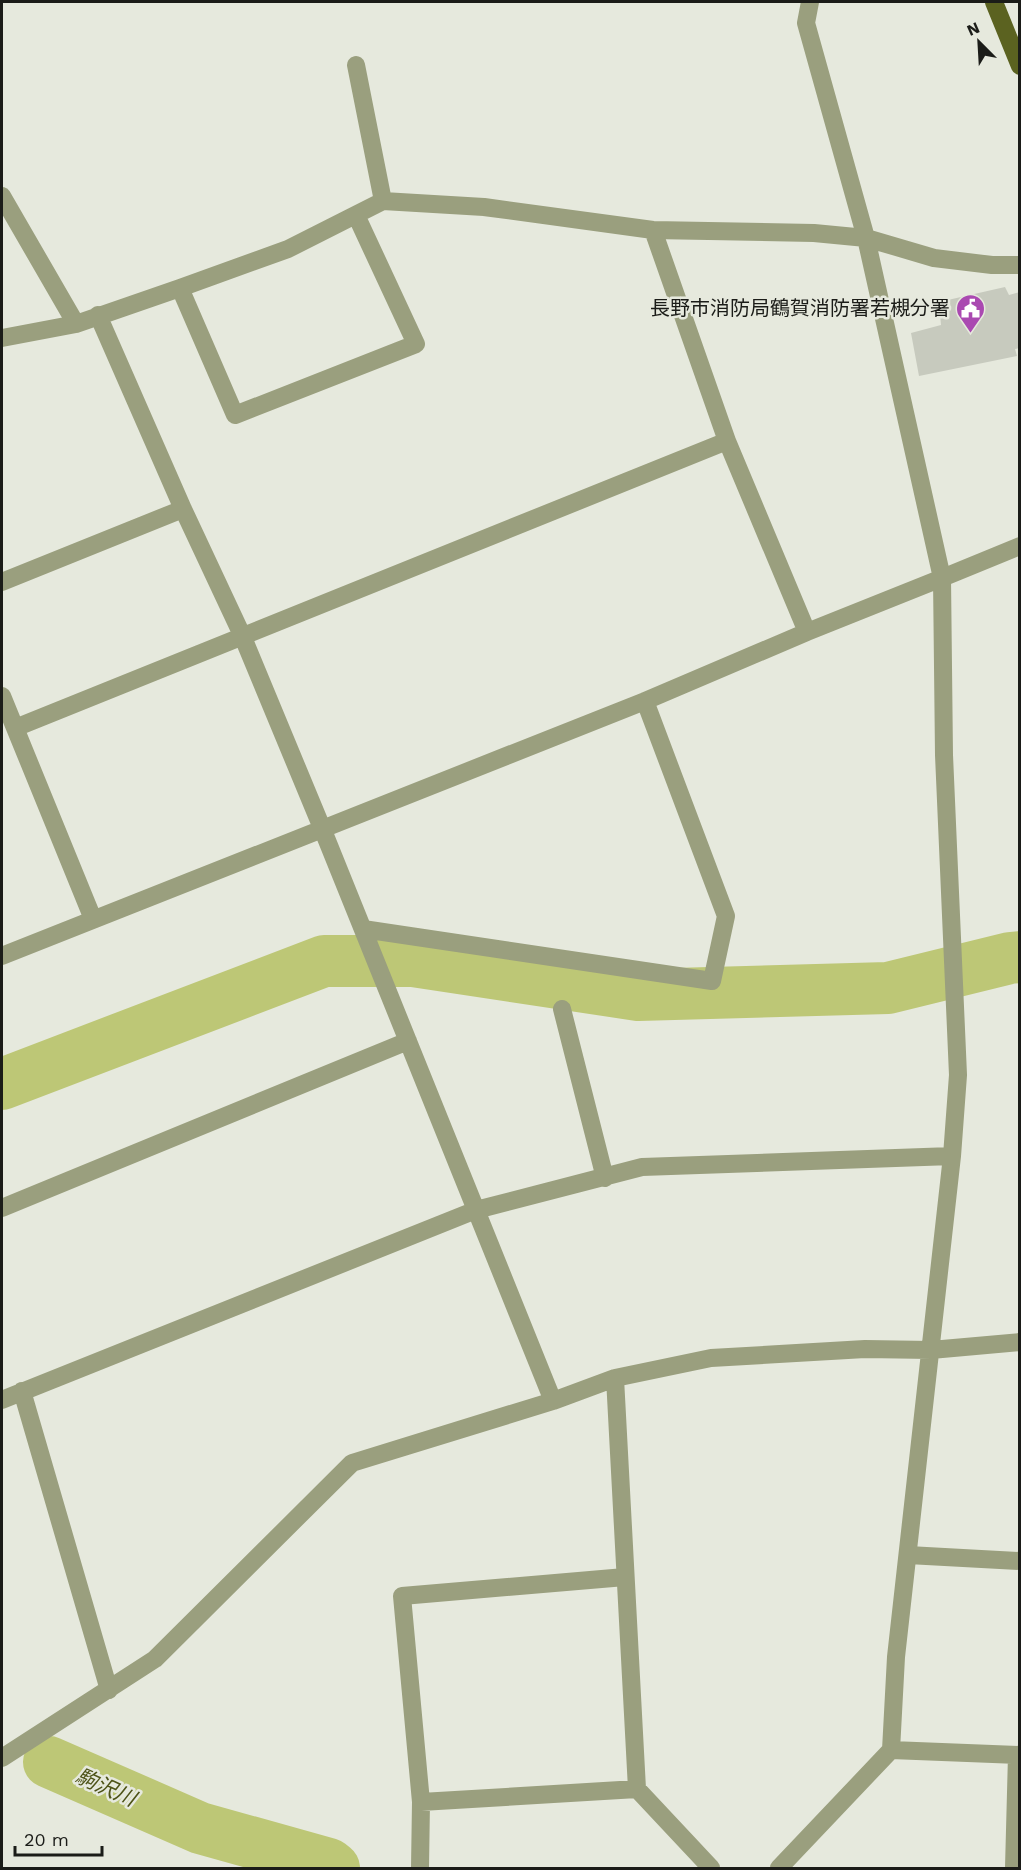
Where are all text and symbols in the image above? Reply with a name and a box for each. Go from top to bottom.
north arrow [949,12,1009,72]
text: N [964,18,982,40]
public building icon: 長野市消防局鶴賀消防署若槻分署 [955,292,987,334]
place label: 長野市消防局鶴賀消防署若槻分署 [650,296,950,320]
water label: 駒沢川 [72,1763,142,1812]
scale bar [15,1819,102,1857]
text: 20 m [24,1829,69,1850]

